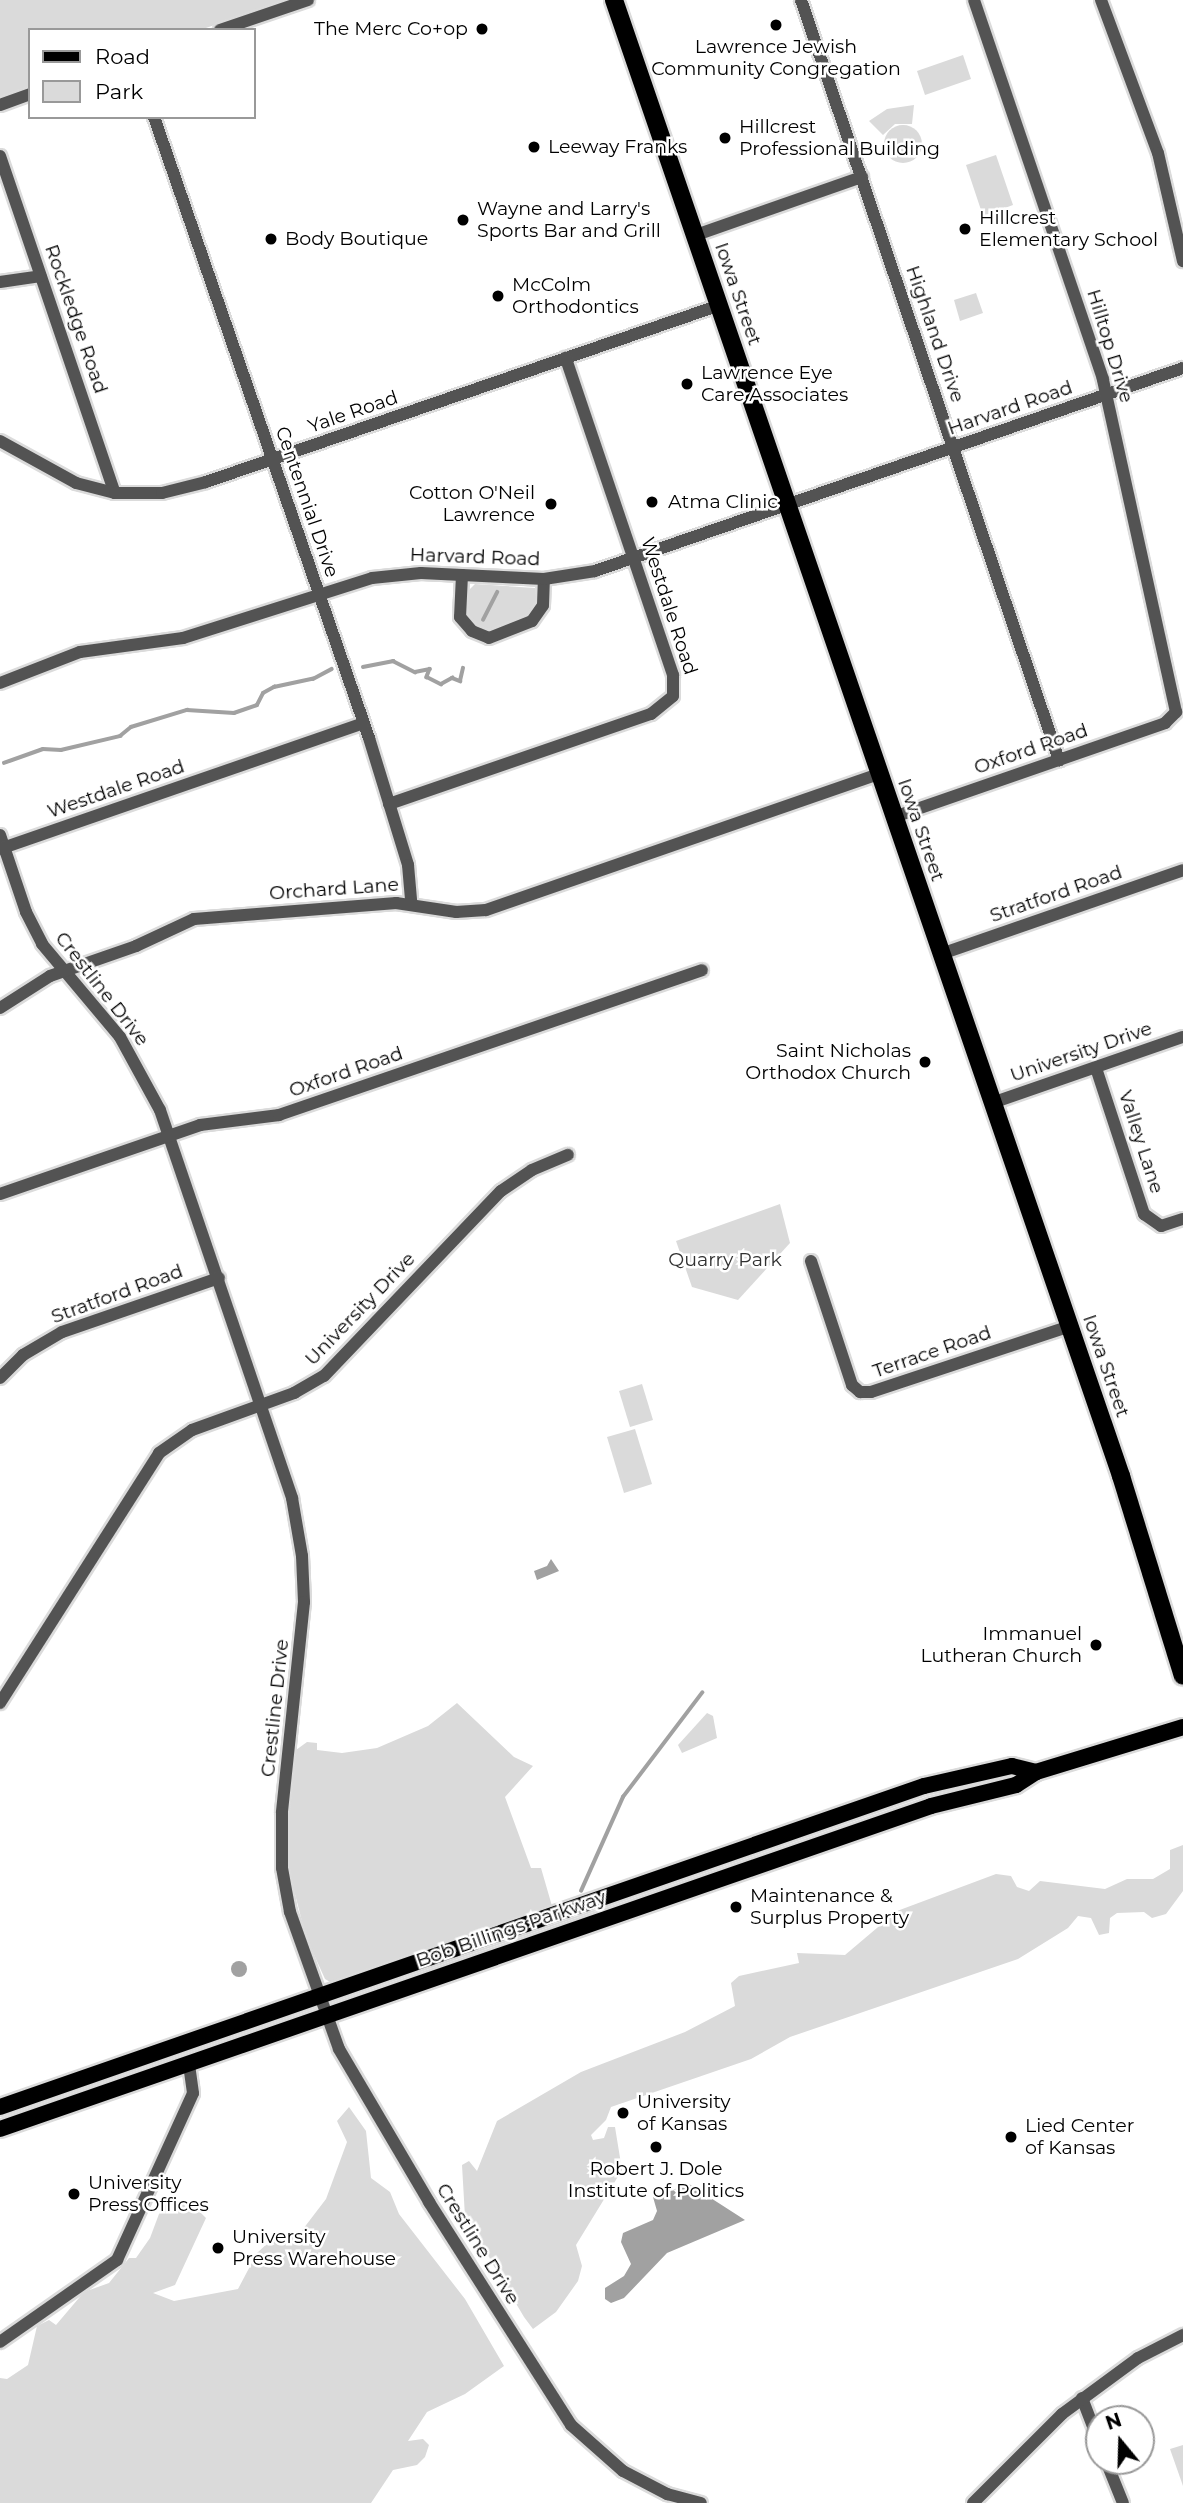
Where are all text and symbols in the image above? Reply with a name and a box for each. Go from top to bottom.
marker: Lawrence Jewish Community Congregation [768,17,784,33]
place label: The Merc Co+op [314,18,468,40]
marker: The Merc Co+op [474,21,490,37]
legend [28,28,256,119]
place label: Lawrence Jewish Community Congregation [651,36,901,80]
text: Road [95,44,150,69]
text: Park [95,79,143,104]
place label: Hillcrest Professional Building [739,116,940,160]
marker: Hillcrest Professional Building [717,130,733,146]
place label: Leeway Franks [548,136,687,158]
marker: Leeway Franks [526,139,542,155]
place label: Wayne and Larry's Sports Bar and Grill [477,198,661,242]
place label: Hillcrest Elementary School [979,207,1158,251]
marker: Wayne and Larry's Sports Bar and Grill [455,212,471,228]
marker: Hillcrest Elementary School [957,221,973,237]
place label: Body Boutique [285,228,428,250]
marker: Body Boutique [263,231,279,247]
street label: Iowa Street [710,240,766,348]
street label: Rockledge Road [40,241,112,397]
street label: Highland Drive [901,263,969,405]
place label: McColm Orthodontics [512,274,639,318]
street label: Hilltop Drive [1082,286,1138,406]
marker: McColm Orthodontics [490,288,506,304]
place label: Lawrence Eye Care Associates [701,362,848,406]
marker: Lawrence Eye Care Associates [679,376,695,392]
street label: Harvard Road [945,376,1075,440]
street label: Yale Road [305,386,401,438]
street label: Centennial Drive [270,424,344,580]
place label: Cotton O'Neil Lawrence [409,482,535,526]
place label: Atma Clinic [668,491,778,513]
marker: Atma Clinic [642,492,662,512]
marker: Cotton O'Neil Lawrence [541,494,561,514]
street label: Westdale Road [636,534,702,678]
street label: Harvard Road [409,543,541,571]
street label: Oxford Road [971,719,1091,779]
street label: Westdale Road [44,755,188,823]
street label: Iowa Street [893,776,949,884]
street label: Stratford Road [987,861,1125,927]
street label: Orchard Lane [268,873,400,905]
street label: Crestline Drive [50,927,154,1051]
street label: University Drive [1007,1017,1155,1087]
place label: Saint Nicholas Orthodox Church [745,1040,911,1084]
street label: Oxford Road [286,1042,406,1102]
marker: Saint Nicholas Orthodox Church [917,1054,933,1070]
street label: Valley Lane [1114,1088,1168,1196]
street label: University Drive [300,1248,420,1370]
park label: Quarry Park [668,1249,782,1271]
street label: Stratford Road [48,1260,186,1328]
street label: Iowa Street [1078,1312,1134,1420]
street label: Terrace Road [870,1321,994,1383]
place label: Immanuel Lutheran Church [920,1623,1082,1667]
marker: Immanuel Lutheran Church [1088,1637,1104,1653]
street label: Crestline Drive [256,1638,294,1778]
place label: Maintenance & Surplus Property [750,1885,909,1929]
street label: Bob Billings Parkway [413,1886,609,1972]
marker: Maintenance & Surplus Property [728,1899,744,1915]
place label: University of Kansas [637,2091,731,2135]
marker: University of Kansas [615,2105,631,2121]
place label: Lied Center of Kansas [1025,2115,1134,2159]
marker: Lied Center of Kansas [1003,2129,1019,2145]
marker: Robert J. Dole Institute of Politics [648,2139,664,2155]
place label: Robert J. Dole Institute of Politics [568,2158,744,2202]
place label: University Press Offices [88,2172,209,2216]
street label: Crestline Drive [432,2179,524,2309]
marker: University Press Offices [66,2186,82,2202]
place label: University Press Warehouse [232,2226,396,2270]
marker: University Press Warehouse [210,2240,226,2256]
north arrow [1085,2405,1155,2475]
text: N [1103,2408,1125,2435]

